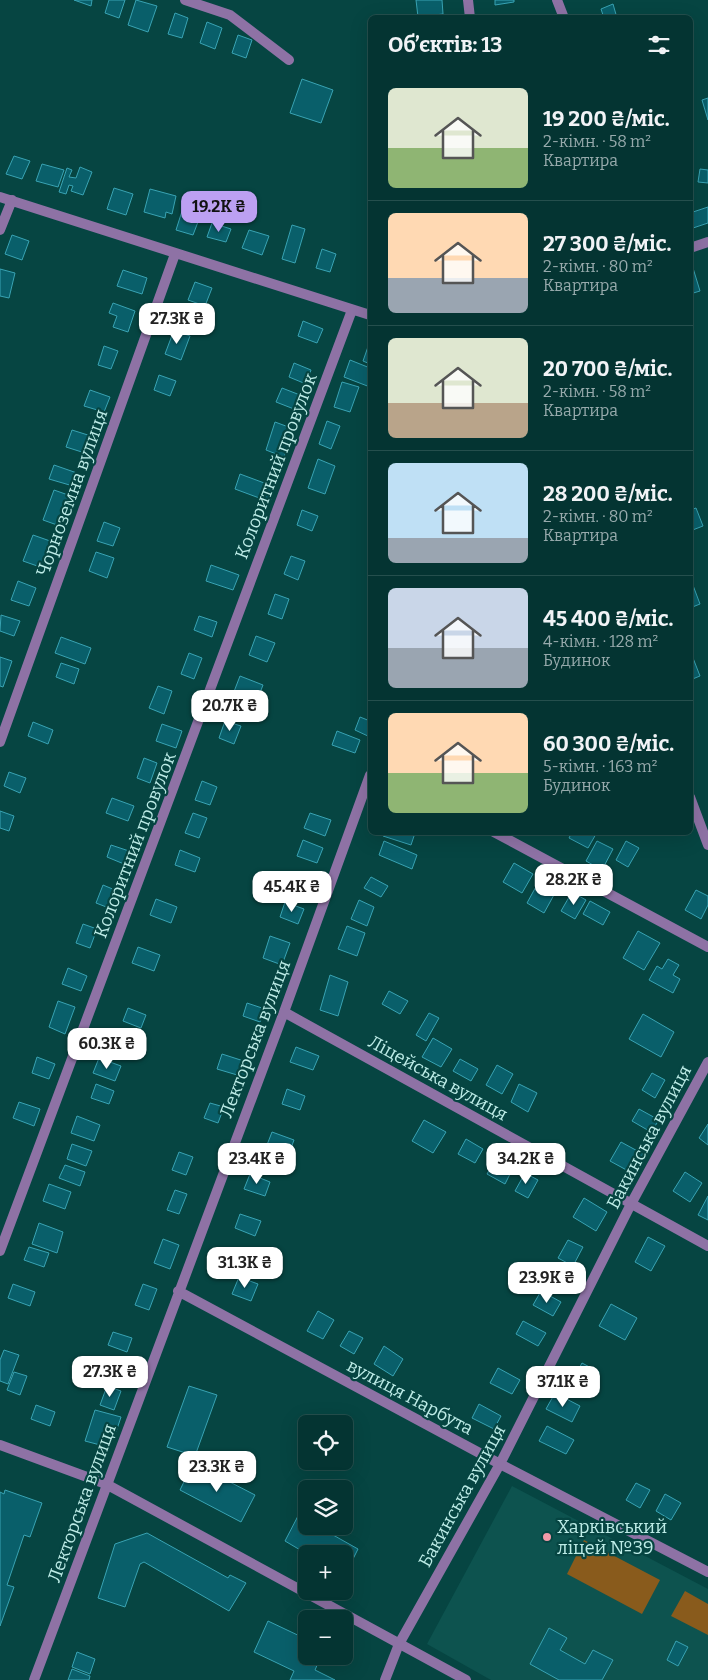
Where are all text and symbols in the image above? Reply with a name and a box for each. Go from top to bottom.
icon: filters [645,31,673,59]
text: Об’єктів: 13 [388,32,502,58]
text: 19 200 ₴/міс. [543,106,670,132]
icon: home [428,108,488,168]
text: 2-кімн. · 58 m² [543,132,651,151]
text: Квартира [543,151,618,170]
pin: 19.2K ₴ [173,190,265,233]
text: 19.2K ₴ [192,197,246,216]
text: 27 300 ₴/міс. [543,231,672,257]
icon: home [428,233,488,293]
text: 2-кімн. · 80 m² [543,257,653,276]
text: Квартира [543,276,618,295]
pin: 27.3K ₴ [131,302,223,345]
text: 27.3K ₴ [150,309,204,328]
text: 20 700 ₴/міс. [543,356,673,382]
icon: home [428,358,488,418]
street label: Колоритний провулок [230,370,322,562]
text: 2-кімн. · 58 m² [543,382,651,401]
text: Квартира [543,401,618,420]
street label: Чорноземна вулиця [32,406,112,580]
text: 28 200 ₴/міс. [543,481,673,507]
icon: home [428,483,488,543]
text: 2-кімн. · 80 m² [543,507,653,526]
text: Квартира [543,526,618,545]
text: 45 400 ₴/міс. [543,606,673,632]
icon: home [428,608,488,668]
text: 4-кімн. · 128 m² [543,632,658,651]
text: Будинок [543,651,610,670]
pin: 20.7K ₴ [184,690,276,732]
text: 20.7K ₴ [202,696,258,715]
text: 60 300 ₴/міс. [543,731,674,757]
icon: home [428,733,488,793]
street label: Колоритний провулок [89,749,181,941]
text: 5-кімн. · 163 m² [543,757,657,776]
text: Будинок [543,776,610,795]
pin: 28.2K ₴ [528,864,620,906]
pin: 45.4K ₴ [246,870,338,913]
text: 28.2K ₴ [546,870,602,889]
text: 45.4K ₴ [264,877,320,896]
street label: Лекторська вулиця [215,957,295,1121]
pin: 60.3K ₴ [61,1028,153,1070]
street label: Ліцейська вулиця [364,1031,512,1125]
text: 60.3K ₴ [78,1034,136,1053]
street label: Бакинська вулиця [602,1061,696,1212]
pin: 23.4K ₴ [211,1142,303,1185]
pin: 34.2K ₴ [480,1142,572,1185]
text: 23.4K ₴ [229,1149,285,1168]
text: 34.2K ₴ [497,1149,555,1168]
pin: 31.3K ₴ [199,1246,291,1289]
text: 31.3K ₴ [218,1253,272,1272]
pin: 23.9K ₴ [501,1262,593,1304]
text: 23.9K ₴ [519,1268,575,1287]
street label: вулиця Нарбута [343,1354,477,1440]
pin: 27.3K ₴ [64,1356,156,1398]
text: 27.3K ₴ [83,1362,137,1381]
pin: 37.1K ₴ [517,1366,609,1408]
text: 37.1K ₴ [537,1372,589,1391]
map controls [298,1415,353,1665]
button: locate [298,1415,353,1470]
street label: Лекторська вулиця [43,1421,121,1585]
street label: Бакинська вулиця [414,1421,510,1571]
pin: 23.3K ₴ [171,1450,263,1493]
text: 23.3K ₴ [189,1457,245,1476]
button: layers [298,1480,353,1535]
place label: Харківський ліцей №39 [557,1516,667,1559]
marker: Харківський ліцей №39 [541,1531,553,1543]
button: + [298,1545,353,1600]
button: − [298,1610,353,1665]

